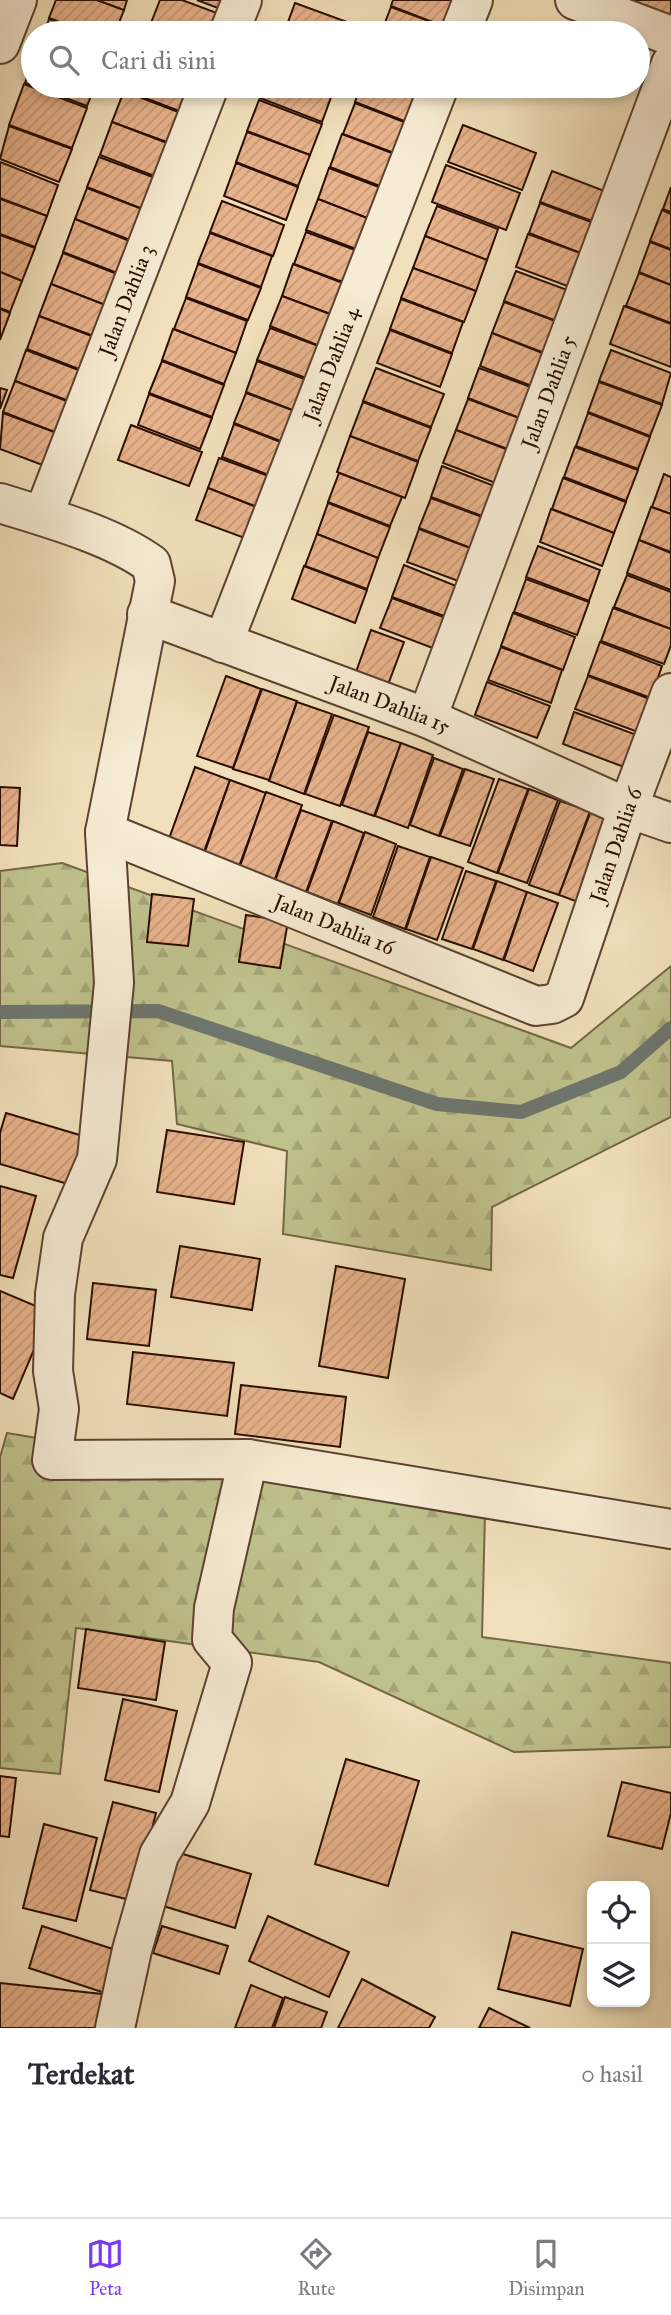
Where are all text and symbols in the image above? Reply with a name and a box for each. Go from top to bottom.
search box [21,21,650,98]
icon: search [45,41,83,79]
text: Cari di sini [101,44,216,76]
street label: Jalan Dahlia 3 [92,241,160,362]
street label: Jalan Dahlia 4 [296,302,366,427]
street label: Jalan Dahlia 5 [515,331,582,454]
street label: Jalan Dahlia 15 [324,669,454,740]
street label: Jalan Dahlia 6 [583,782,648,908]
street label: Jalan Dahlia 16 [268,888,400,961]
map controls [587,1881,650,2007]
button: locate [587,1881,650,1944]
button: layers [587,1944,650,2007]
text: Terdekat [28,2056,134,2092]
text: 0 hasil [581,2060,643,2088]
tab: Peta [86,2235,124,2300]
tab: Rute [297,2235,335,2300]
tab: Disimpan [508,2235,585,2300]

